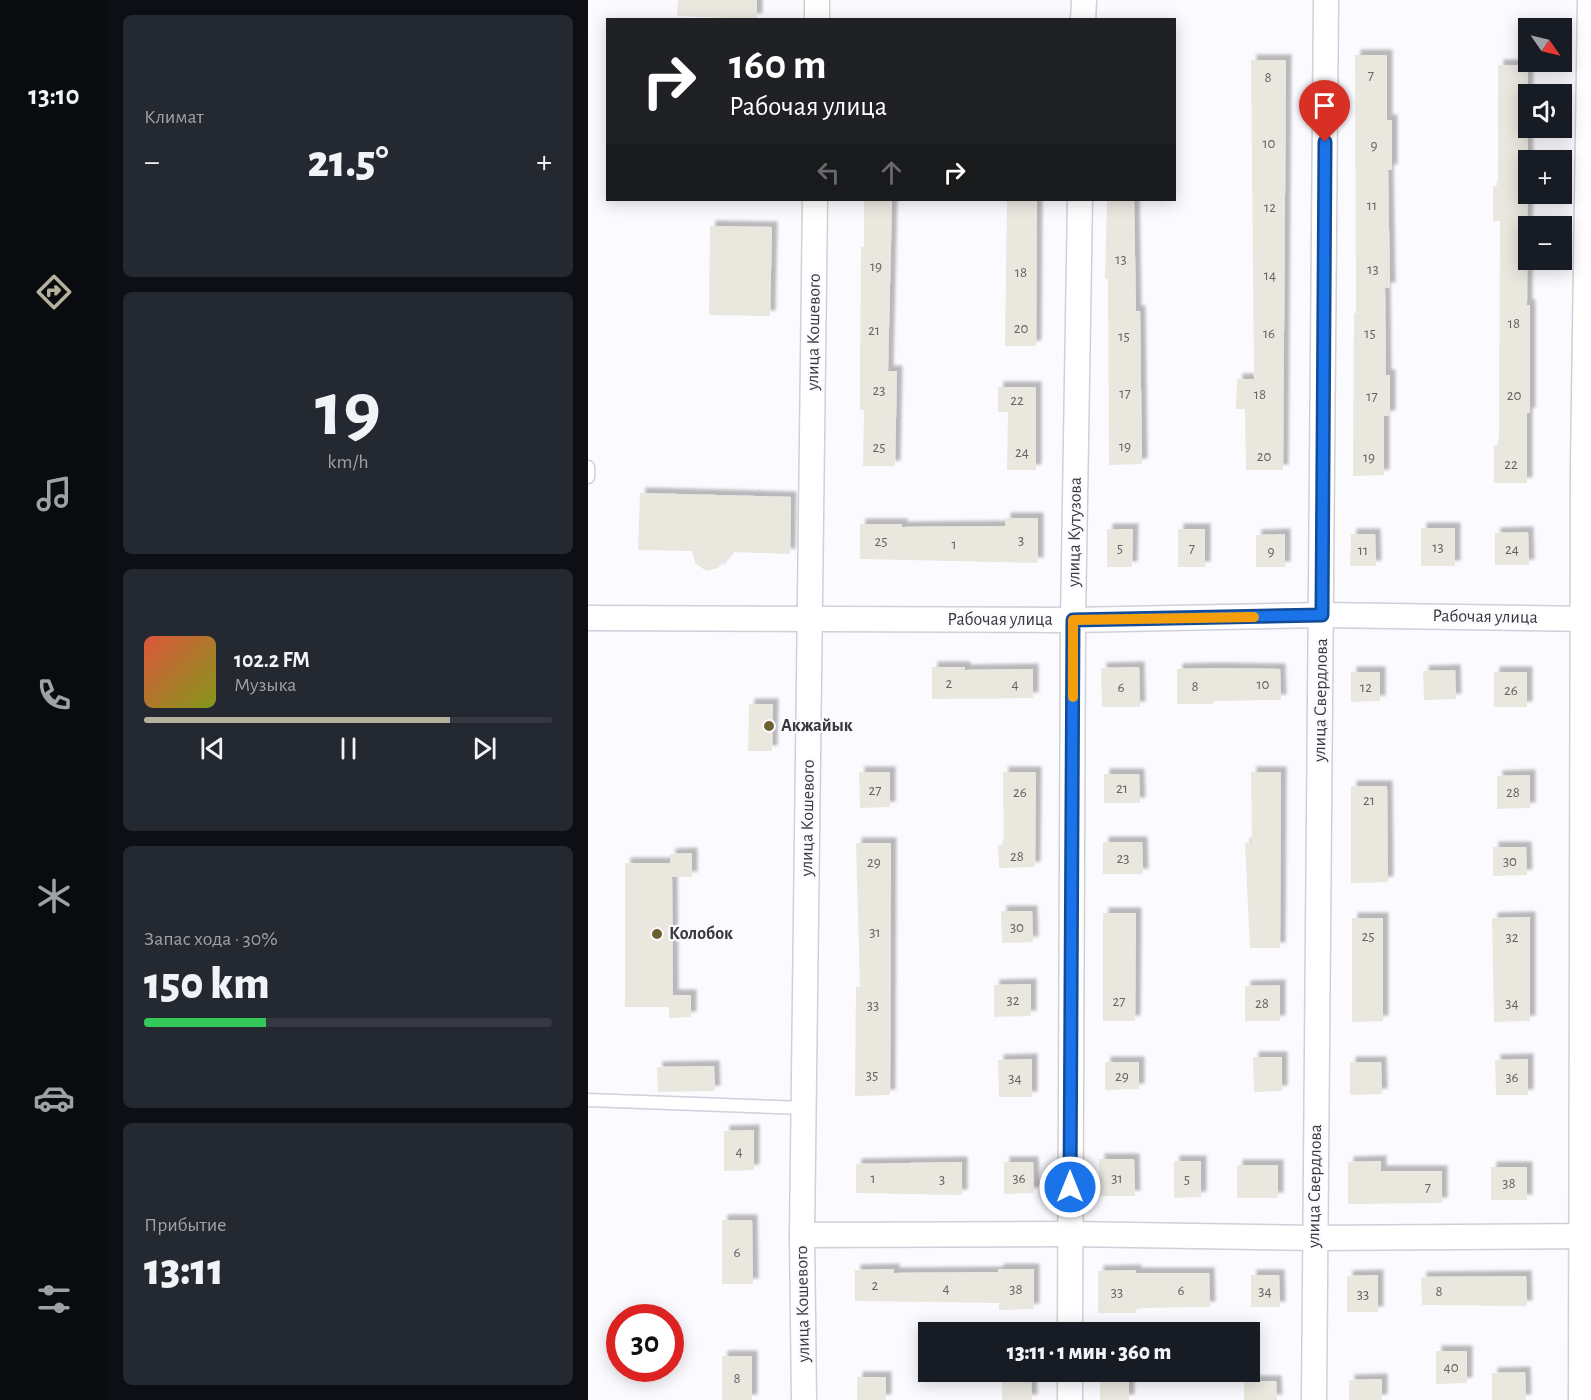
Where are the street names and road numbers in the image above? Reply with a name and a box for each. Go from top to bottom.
street label: улица Кошевого [804,273,824,392]
street label: улица Кутузова [1065,477,1085,588]
street label: Рабочая улица [1432,606,1538,627]
street label: Рабочая улица [947,610,1053,629]
street label: улица Свердлова [1311,638,1331,763]
street label: улица Кошевого [798,759,818,878]
street label: улица Свердлова [1305,1124,1325,1249]
street label: улица Кошевого [793,1245,813,1364]

